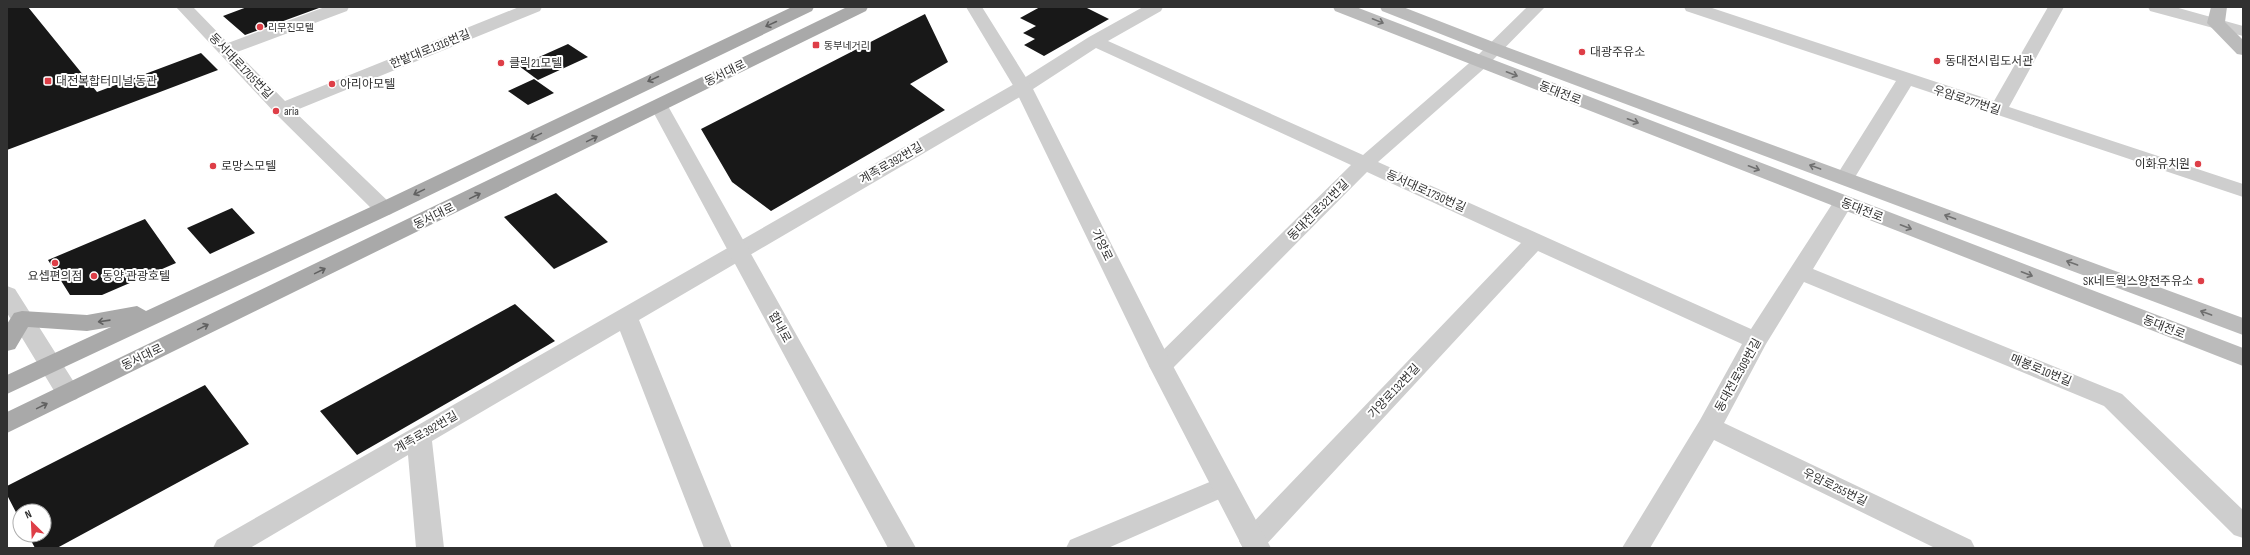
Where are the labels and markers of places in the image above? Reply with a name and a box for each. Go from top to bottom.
marker: 리무진모텔 [255,22,265,32]
place label: 리무진모텔 [268,22,314,34]
marker: 동부네거리 [811,40,821,50]
place label: 동부네거리 [824,40,870,52]
place label: 대광주유소 [1590,45,1645,60]
marker: 대광주유소 [1577,47,1587,57]
place label: 동대전시립도서관 [1945,54,2033,69]
place label: 클릭21모텔 [509,56,562,71]
marker: 동대전시립도서관 [1932,56,1942,66]
marker: 클릭21모텔 [496,58,506,68]
place label: 대전복합터미널 동관 [56,74,157,89]
marker: 대전복합터미널 동관 [43,76,53,86]
place label: 아리아모텔 [340,77,395,92]
marker: 아리아모텔 [327,79,337,89]
place label: aria [284,104,299,119]
marker: aria [271,106,281,116]
place label: 이화유치원 [2135,157,2190,172]
place label: 로망스모텔 [221,159,276,174]
marker: 이화유치원 [2193,159,2203,169]
marker: 로망스모텔 [208,161,218,171]
marker: 요셉편의점 [50,258,60,268]
place label: 요셉편의점 [27,269,83,284]
place label: 동양 관광호텔 [102,269,170,284]
marker: 동양 관광호텔 [89,271,99,281]
place label: SK네트웍스양전주유소 [2083,274,2193,289]
marker: SK네트웍스양전주유소 [2196,276,2206,286]

